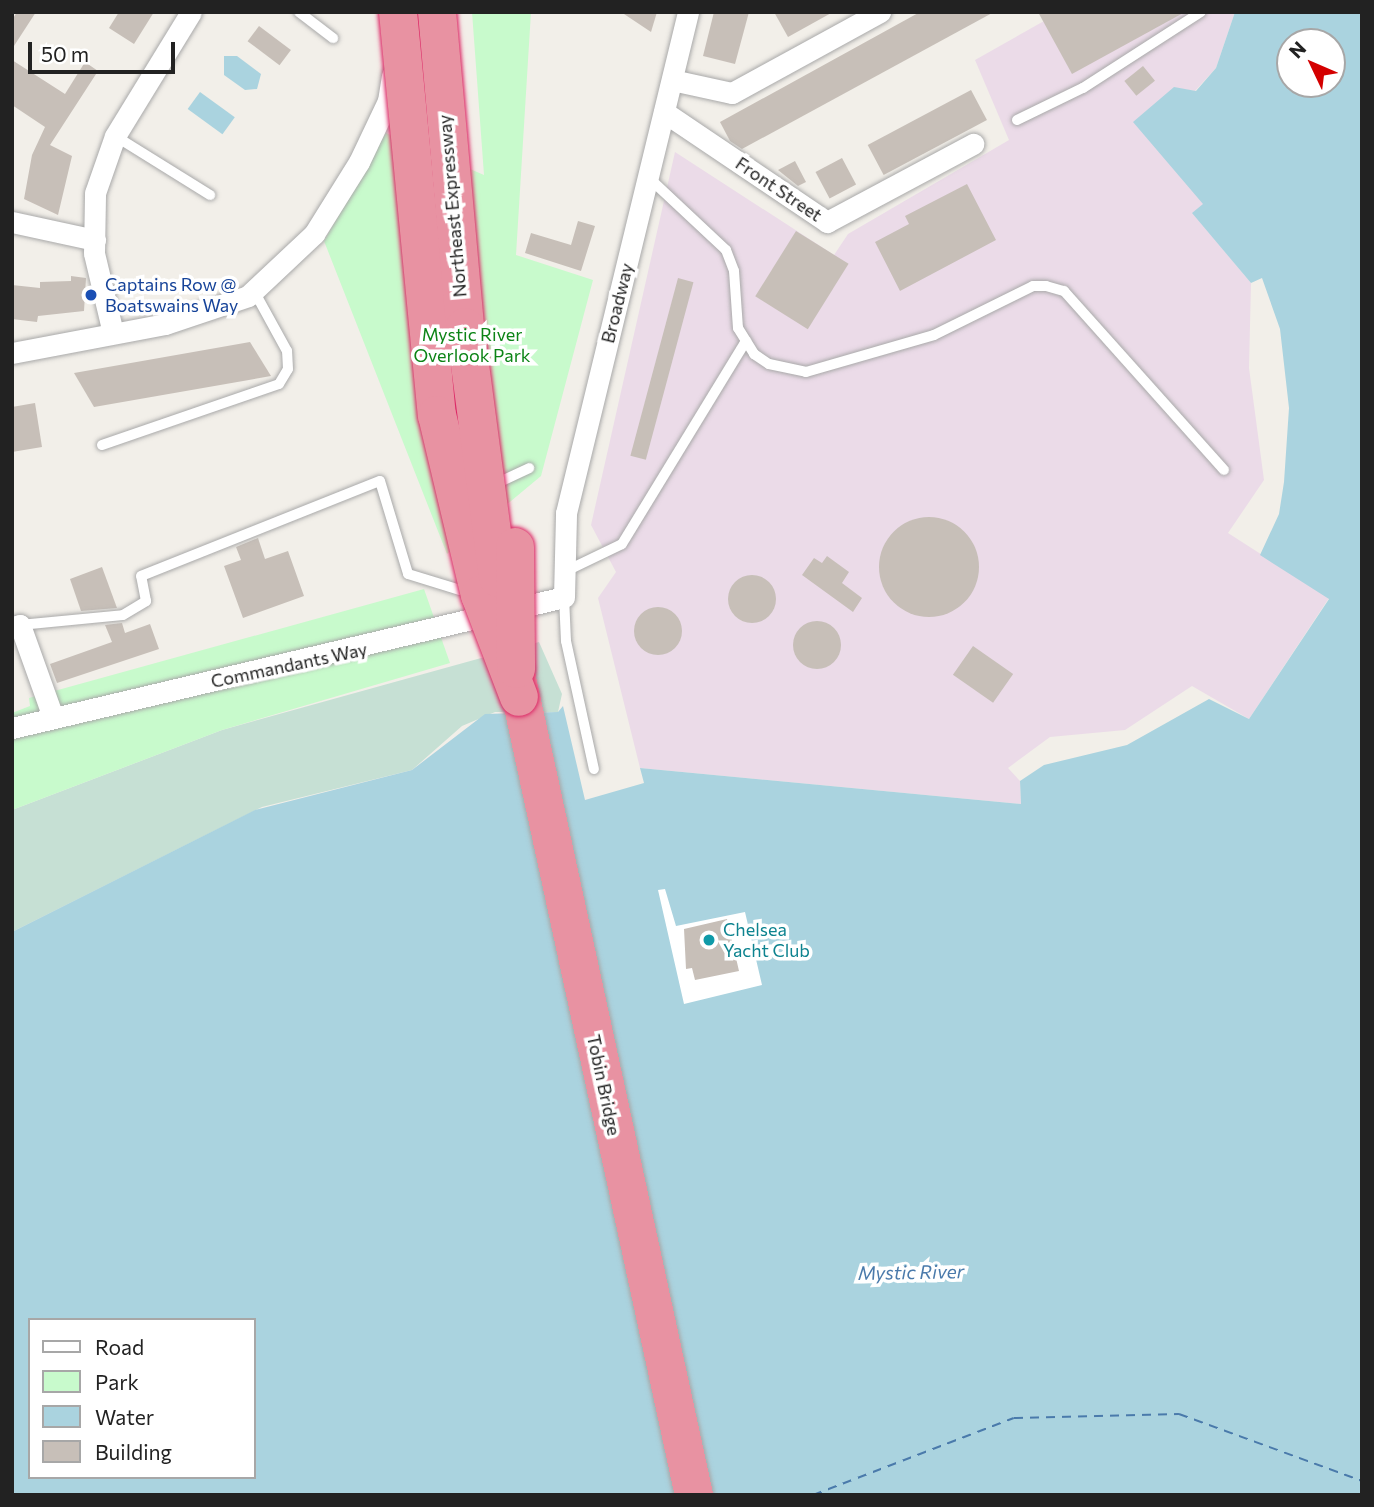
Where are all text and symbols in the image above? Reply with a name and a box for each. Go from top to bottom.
scale bar [32,28,178,72]
north arrow [1276,28,1346,98]
text: N [1284,36,1310,63]
text: 50 m [41,41,89,66]
street label: Northeast Expressway [433,114,471,298]
street label: Front Street [732,152,826,226]
street label: Broadway [597,261,637,345]
place label: Captains Row @ Boatswains Way [105,274,238,316]
marker: Captains Row @ Boatswains Way [83,287,99,303]
park label: Mystic River Overlook Park [413,324,531,366]
street label: Commandants Way [209,638,369,692]
place label: Chelsea Yacht Club [723,919,810,962]
marker: Chelsea Yacht Club [701,932,717,948]
street label: Tobin Bridge [583,1032,625,1138]
water label: Mystic River [858,1260,964,1284]
legend [28,1318,256,1479]
text: Road [95,1334,144,1359]
text: Park [95,1369,139,1394]
text: Water [95,1404,154,1429]
text: Building [95,1439,172,1464]

